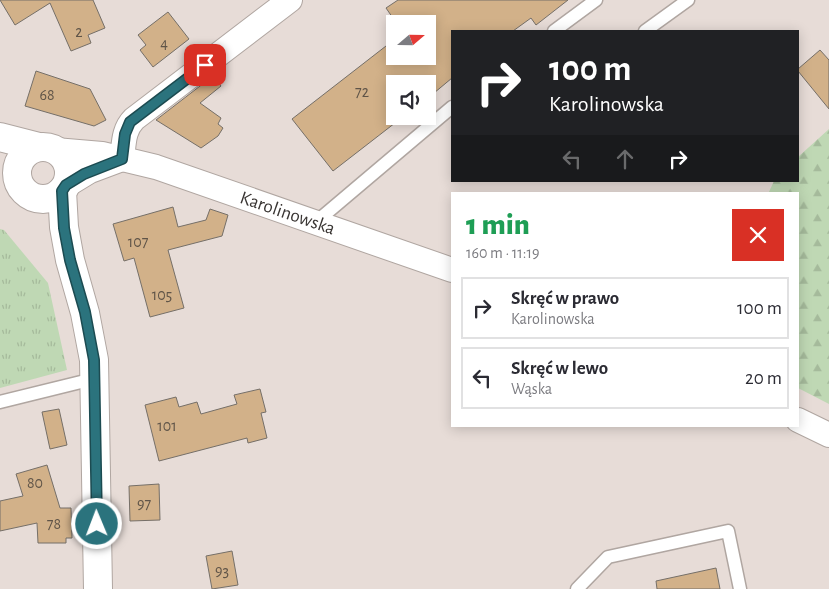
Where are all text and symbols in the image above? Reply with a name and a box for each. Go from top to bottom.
north arrow [386,15,436,65]
map controls [386,15,436,125]
house number: 2 [75,24,83,40]
house number: 4 [160,35,168,51]
pin [184,44,226,86]
icon: right [466,50,531,115]
icon: arrive [191,51,219,79]
text: 100 m [549,52,632,87]
button: sound [386,75,436,125]
house number: 72 [355,84,369,100]
house number: 68 [39,87,55,103]
text: Karolinowska [549,93,664,115]
icon: left [558,145,586,173]
icon: ahead [611,145,639,173]
icon: right [664,145,692,173]
street label: Karolinowska [237,188,338,239]
button: close [732,209,784,261]
text: 1 min [466,210,530,240]
house number: 107 [128,234,149,250]
text: 160 m · 11:19 [466,245,540,261]
house number: 105 [152,287,172,303]
text: Skręć w prawo [511,289,619,308]
icon: right [468,294,496,322]
text: 100 m [737,299,782,318]
text: Karolinowska [511,311,595,327]
text: Skręć w lewo [511,359,608,378]
icon: left [468,364,496,392]
text: 20 m [745,369,782,388]
text: Wąska [511,381,552,397]
house number: 101 [157,418,177,434]
house number: 80 [27,475,43,491]
house number: 97 [137,496,151,512]
position arrow [70,497,122,549]
house number: 78 [47,516,61,532]
house number: 93 [215,563,229,579]

